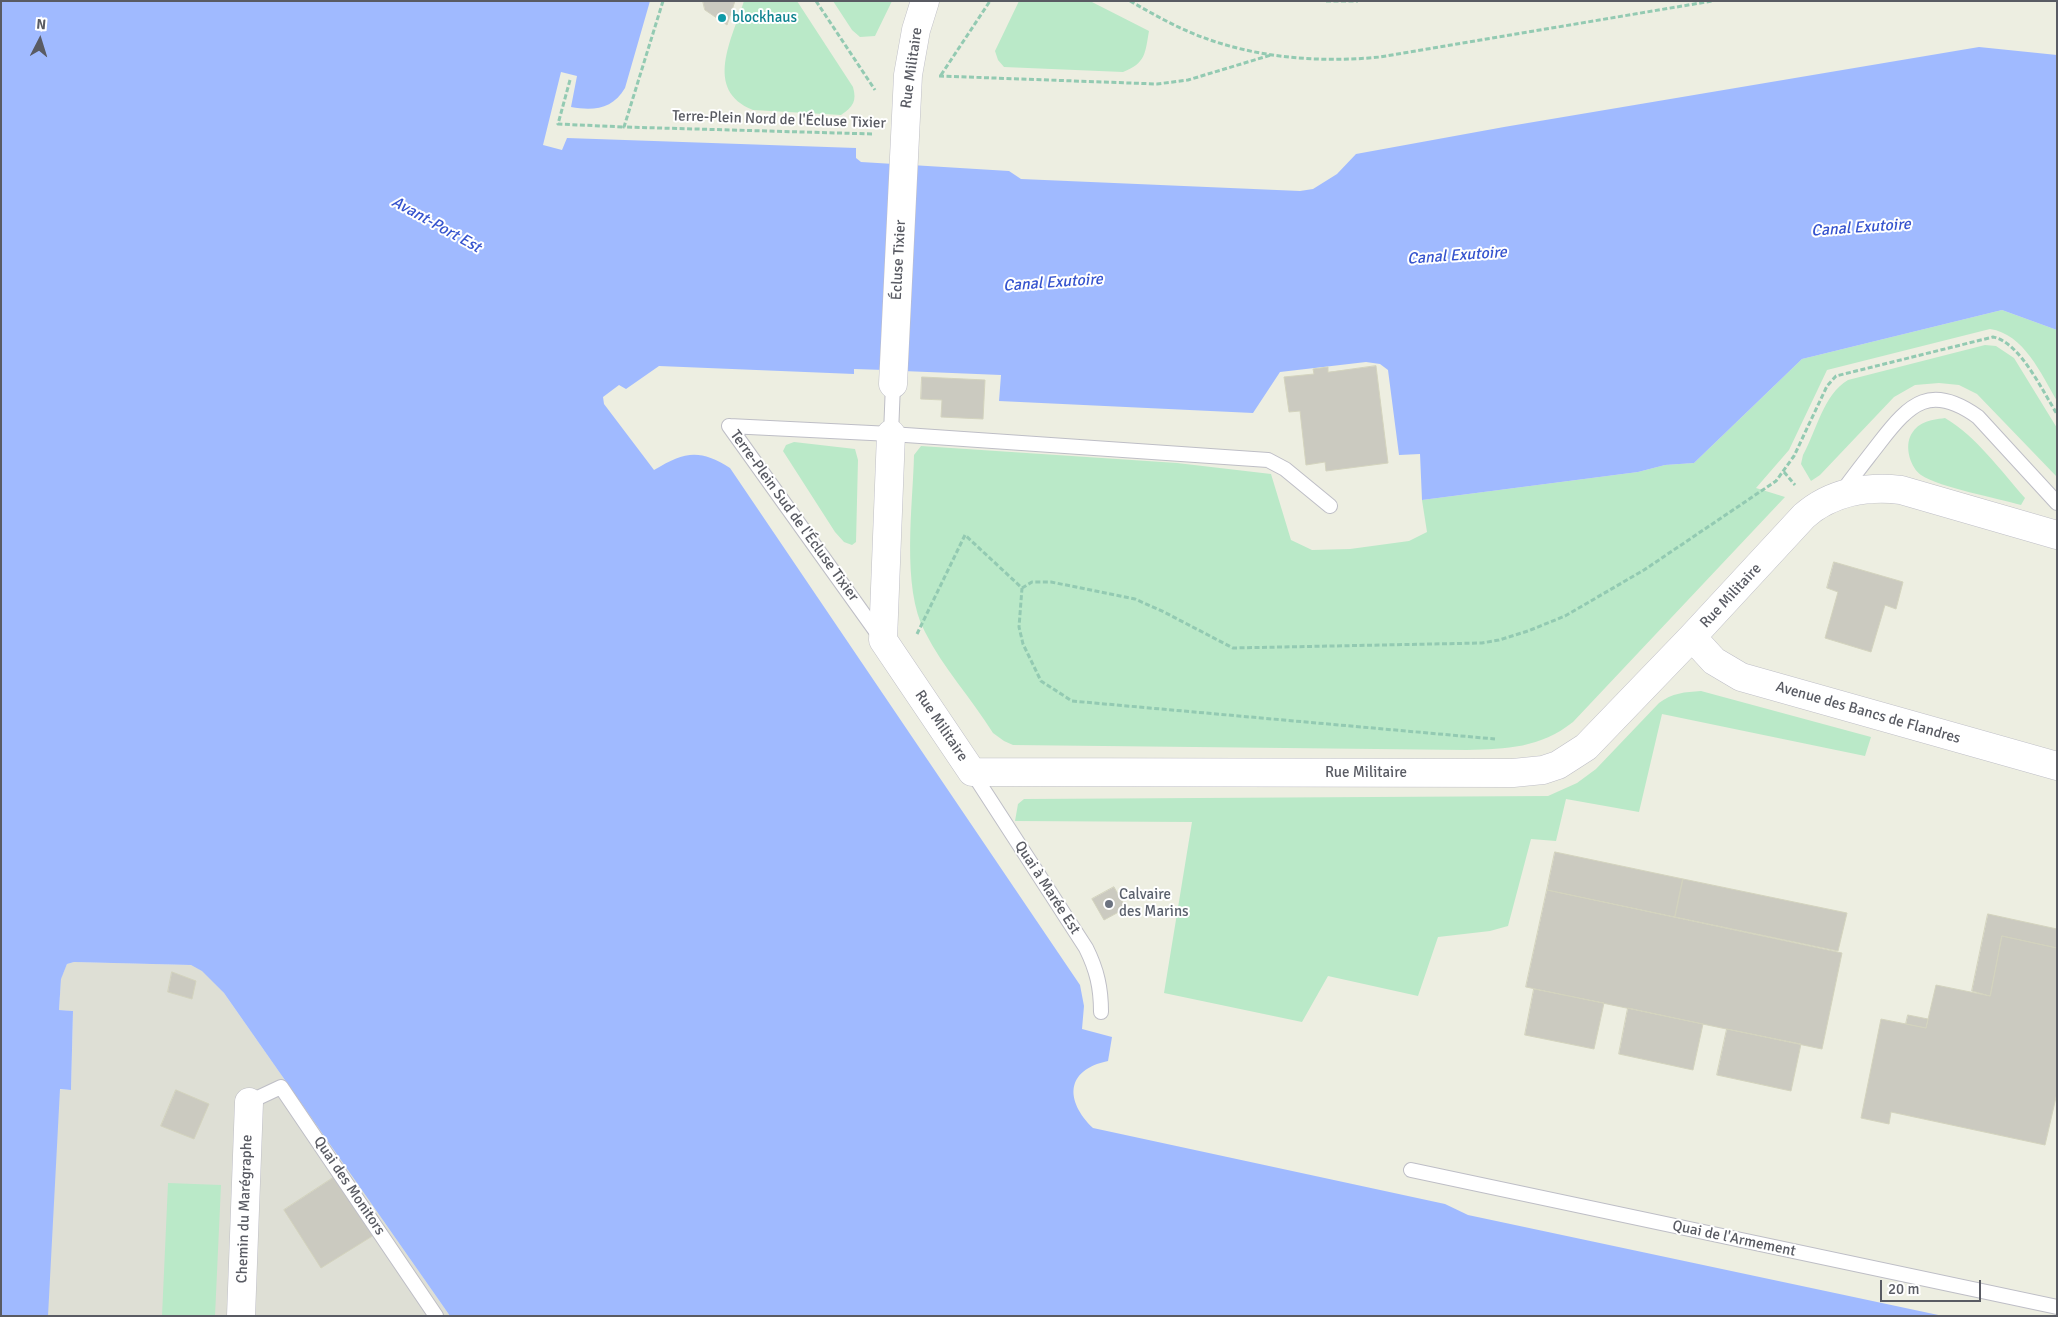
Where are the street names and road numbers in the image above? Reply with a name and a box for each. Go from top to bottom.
street label: Rue Militaire [897,26,927,110]
street label: Terre-Plein Nord de l'Écluse Tixier [672,107,886,133]
street label: Écluse Tixier [888,219,910,301]
street label: Terre-Plein Sud de l'Écluse Tixier [726,427,862,605]
street label: Rue Militaire [1697,560,1765,632]
street label: Avenue des Bancs de Flandres [1774,678,1962,748]
street label: Rue Militaire [911,687,971,765]
street label: Rue Militaire [1325,764,1407,782]
street label: Quai à Marée Est [1010,838,1084,938]
street label: Quai des Monitors [309,1133,389,1239]
street label: Chemin du Marégraphe [233,1134,257,1284]
street label: Quai de l'Armement [1671,1217,1797,1261]

